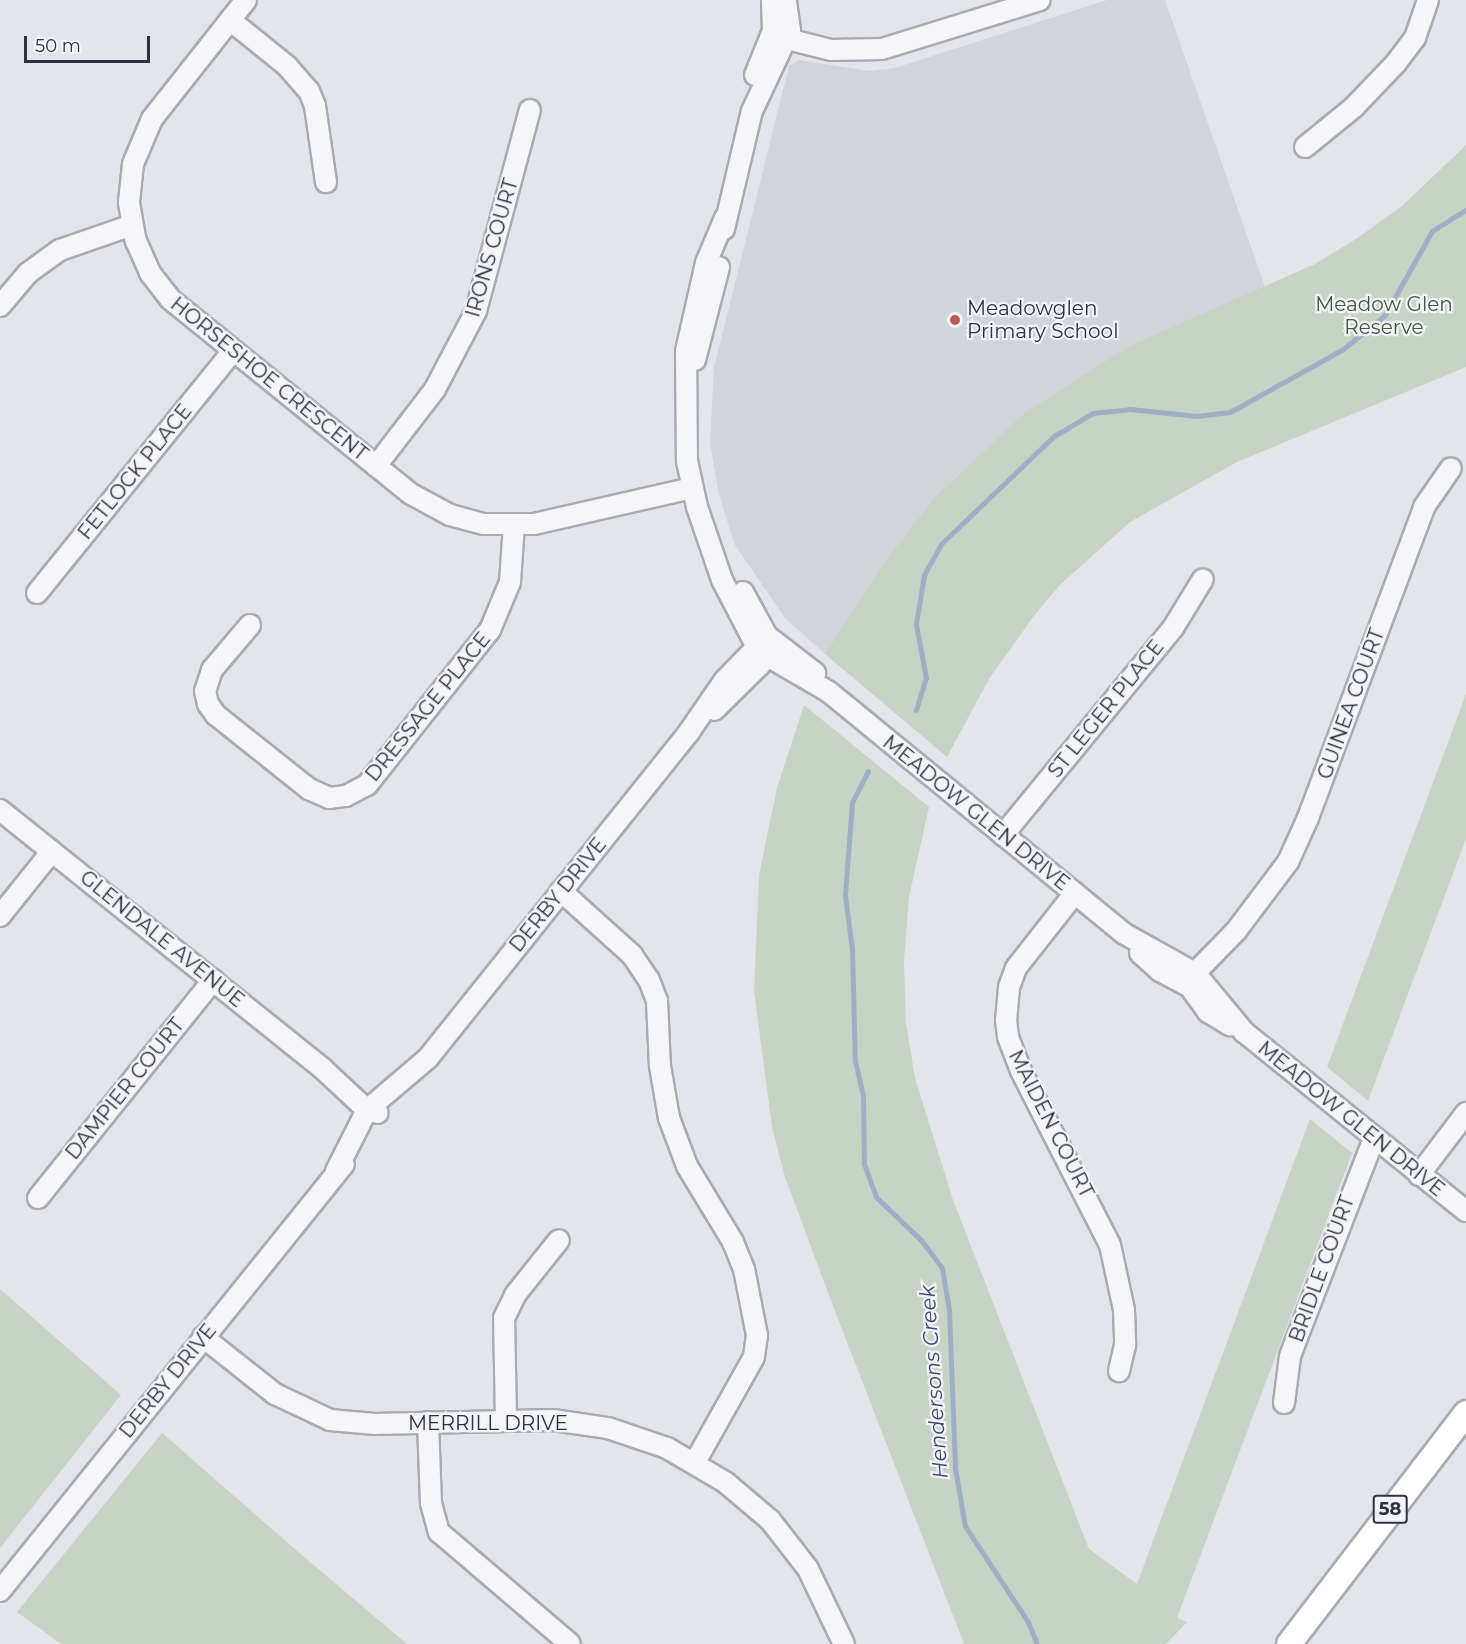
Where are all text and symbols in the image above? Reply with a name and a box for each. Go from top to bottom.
scale bar [27,24,153,62]
text: 50 m [35,35,81,57]
street label: IRONS COURT [461,176,523,320]
street label: HORSESHOE CRESCENT [166,292,372,466]
park label: Meadow Glen Reserve [1315,292,1453,339]
place label: Meadowglen Primary School [967,296,1119,343]
marker: Meadowglen Primary School [948,313,962,327]
street label: FETLOCK PLACE [73,400,197,544]
street label: GUINEA COURT [1313,625,1389,783]
street label: DRESSAGE PLACE [361,628,495,786]
street label: ST LEGER PLACE [1043,635,1169,783]
street label: MEADOW GLEN DRIVE [878,730,1074,896]
street label: DERBY DRIVE [505,833,611,957]
street label: GLENDALE AVENUE [75,865,249,1013]
street label: DAMPIER COURT [61,1013,189,1165]
street label: MEADOW GLEN DRIVE [1253,1036,1449,1202]
street label: MAIDEN COURT [1003,1046,1099,1202]
street label: BRIDLE COURT [1284,1192,1360,1346]
water label: Hendersons Creek [915,1285,953,1479]
street label: DERBY DRIVE [115,1319,221,1443]
street label: MERRILL DRIVE [408,1411,568,1435]
road number: 58 [1372,1494,1408,1524]

